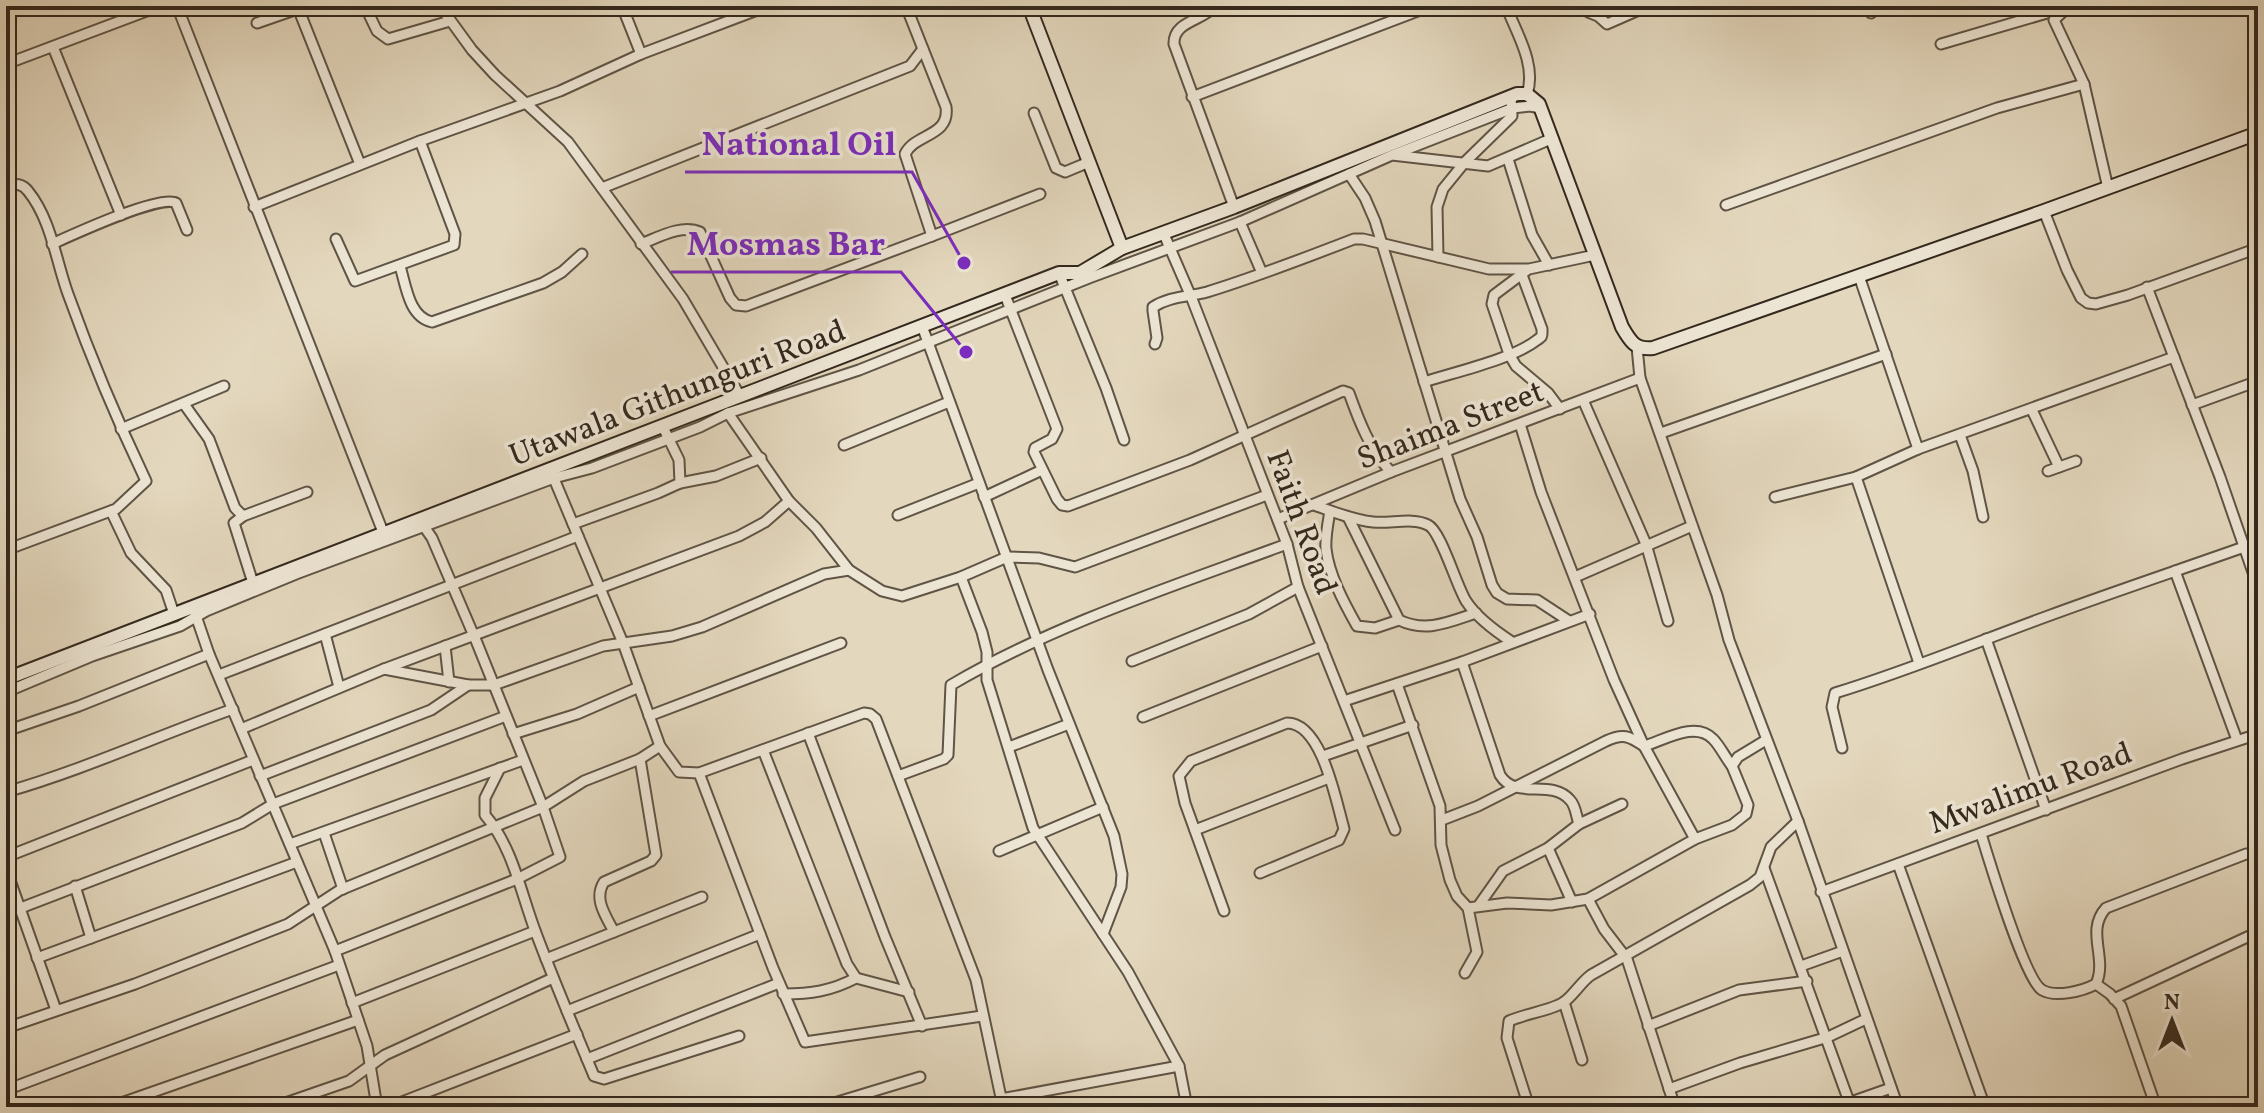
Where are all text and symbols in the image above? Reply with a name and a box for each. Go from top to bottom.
callout: National Oil [685,114,912,172]
text: National Oil [702,123,896,170]
callout: Mosmas Bar [671,214,901,272]
text: Mosmas Bar [687,223,885,270]
street label: Utawala Githunguri Road [504,310,853,479]
street label: Shaima Street [1351,371,1551,483]
street label: Faith Road [1254,445,1347,601]
street label: Mwalimu Road [1923,733,2139,847]
north arrow [2132,981,2212,1061]
text: N [2164,988,2180,1019]

